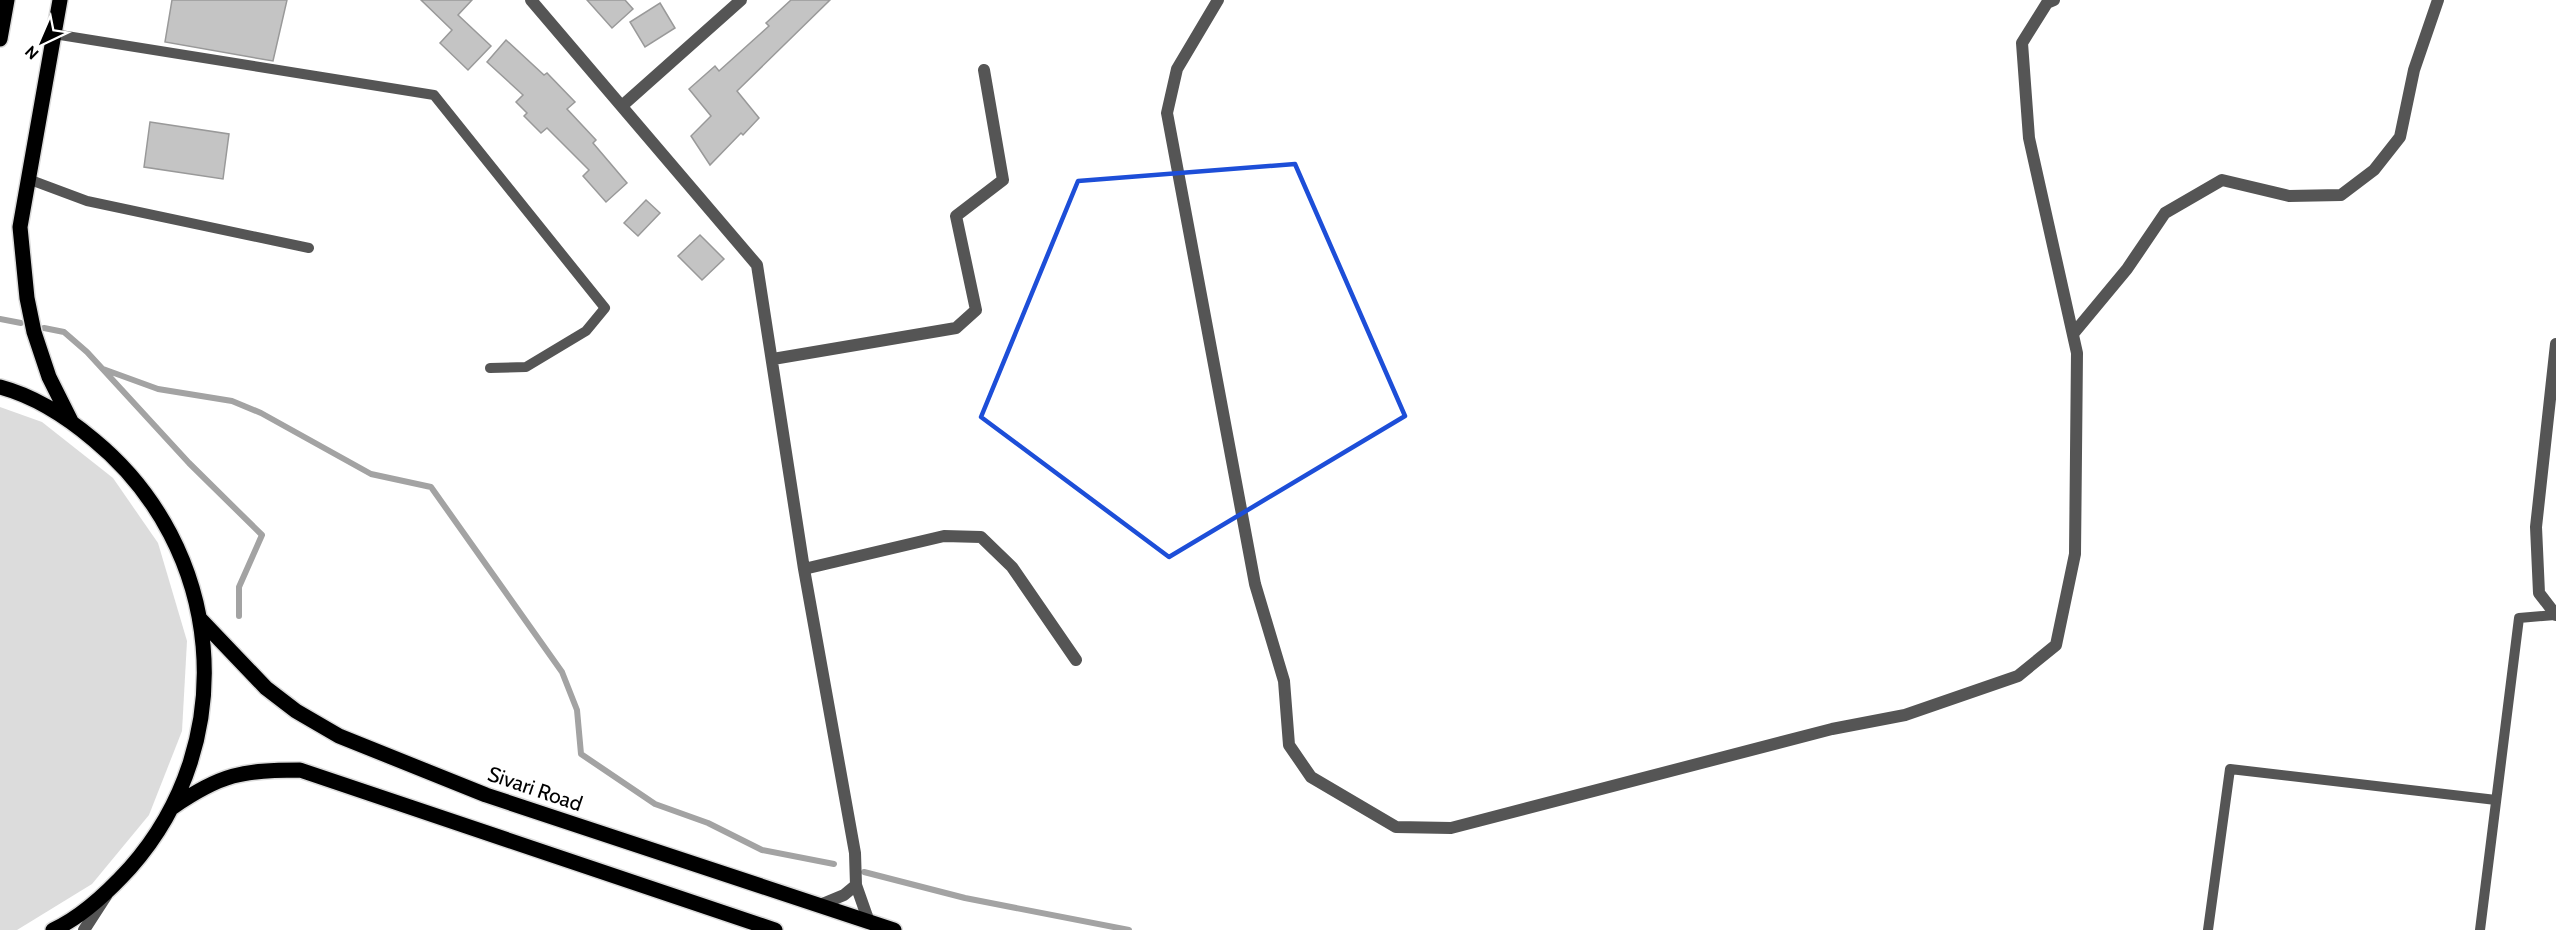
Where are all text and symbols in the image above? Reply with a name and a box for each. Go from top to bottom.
north arrow [12,12,72,72]
text: N [21,42,43,63]
street label: Sivari Road [485,761,586,816]

